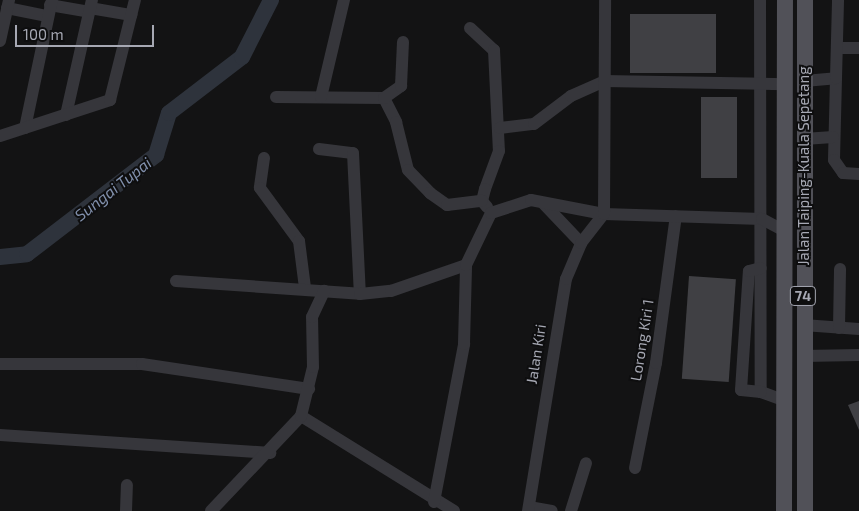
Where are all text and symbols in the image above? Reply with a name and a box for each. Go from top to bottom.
scale bar [18,15,156,47]
text: 100 m [23,25,64,43]
street label: Jalan Taiping-Kuala Sepetang [795,66,813,266]
water label: Sungai Tupai [71,153,155,225]
road number: 74 [789,284,817,308]
street label: Lorong Kiri 1 [627,298,657,382]
street label: Jalan Kiri [522,323,550,385]

